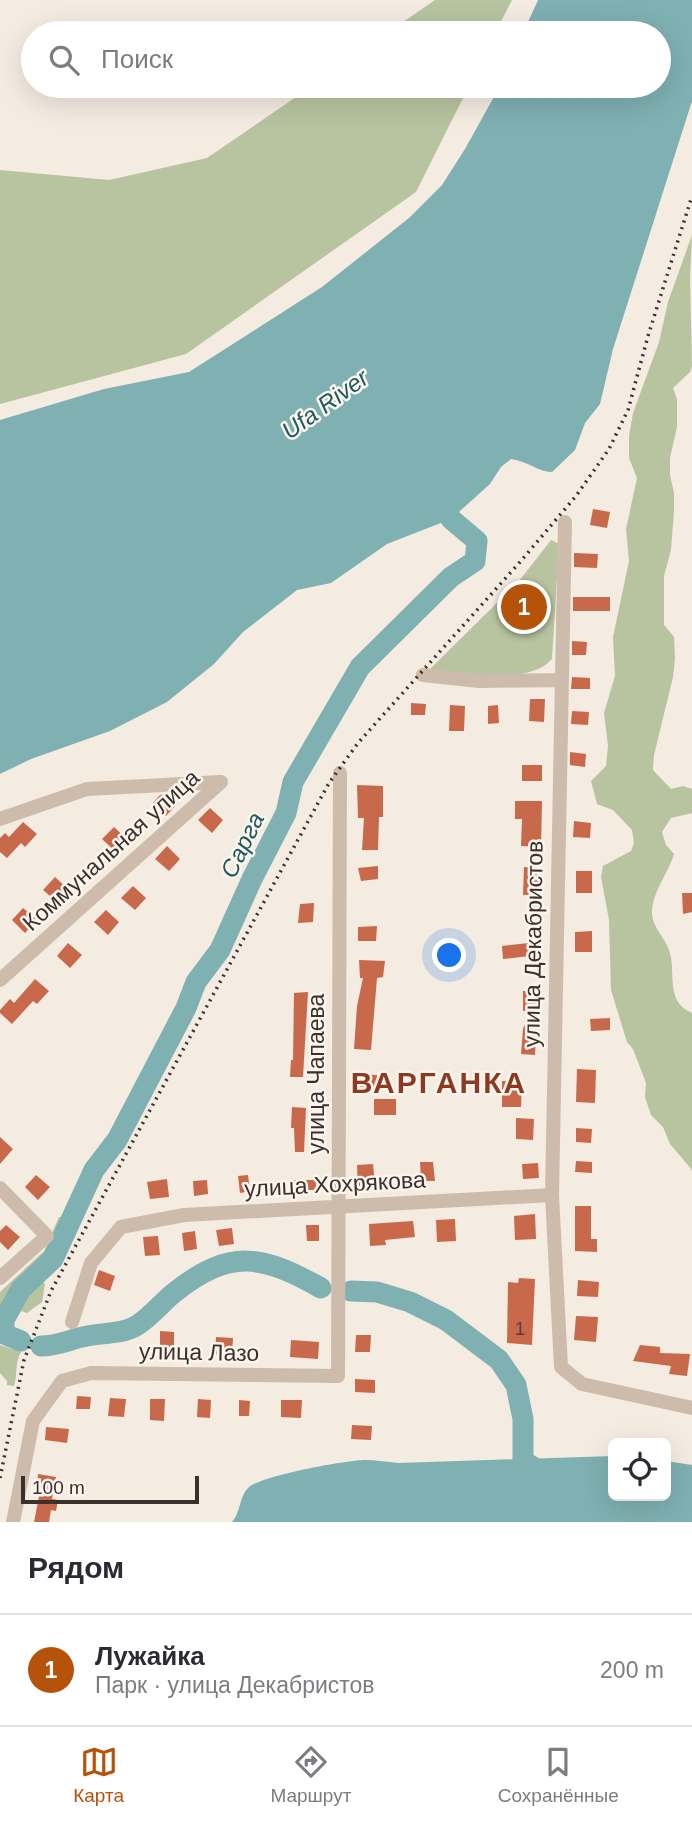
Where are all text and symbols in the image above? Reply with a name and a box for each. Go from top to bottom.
search box [21,21,671,98]
icon: search [45,41,83,79]
text: Поиск [101,44,173,74]
water label: Ufa River [277,363,374,444]
pin: 1 [501,581,547,633]
street label: Коммунальная улица [18,764,205,936]
water label: Сарга [215,808,269,882]
street label: улица Декабристов [518,840,548,1048]
your location [432,938,466,972]
street label: улица Чапаева [303,994,329,1154]
district label: ВАРГАНКА [351,1066,527,1099]
street label: улица Хохрякова [244,1166,427,1202]
house number: 1 [515,1318,525,1339]
street label: улица Лазо [139,1338,259,1366]
map controls [608,1438,671,1501]
button: locate [608,1438,671,1501]
scale bar [21,1473,200,1505]
text: 100 m [32,1477,85,1498]
text: Рядом [28,1551,124,1584]
text: Лужайка [95,1641,205,1671]
text: 1 [45,1657,57,1683]
text: 200 m [600,1657,664,1683]
text: Парк · улица Декабристов [95,1672,375,1698]
tab: Карта [73,1743,124,1807]
tab: Маршрут [270,1743,351,1807]
tab: Сохранённые [498,1743,619,1807]

